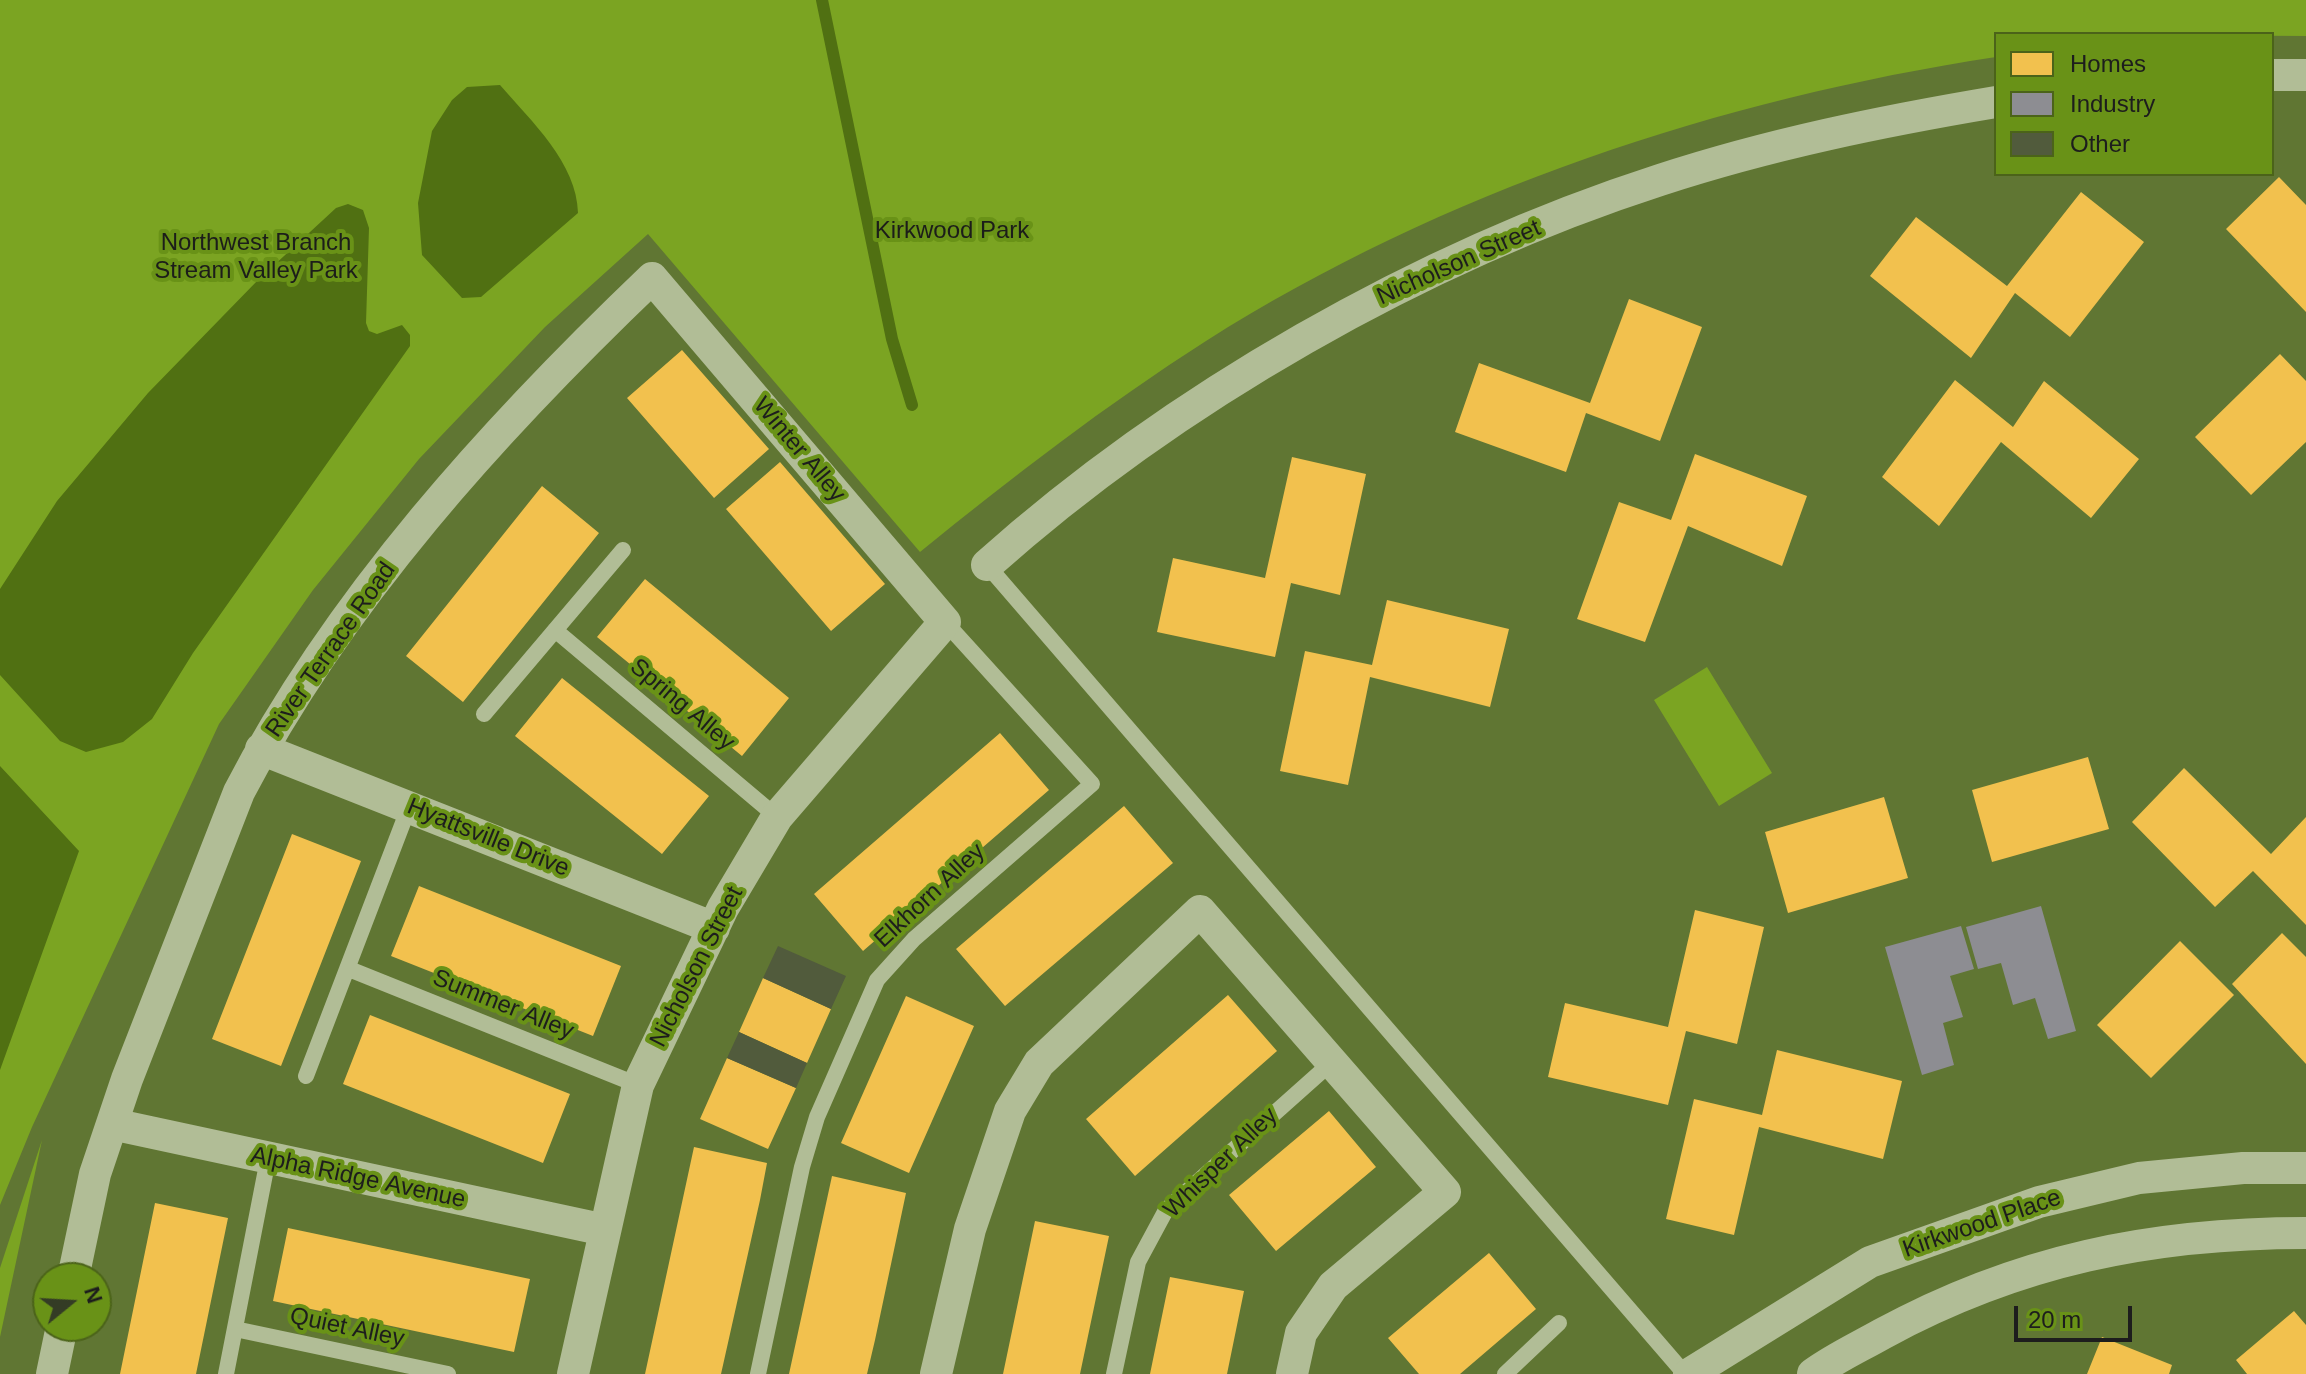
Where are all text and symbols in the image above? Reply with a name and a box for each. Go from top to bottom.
legend [1994,32,2274,176]
text: Homes [2070,50,2146,77]
text: Industry [2070,90,2155,117]
text: Other [2070,130,2130,157]
street label: Nicholson Street [1373,214,1545,312]
park label: Kirkwood Park [875,217,1029,245]
park label: Northwest Branch Stream Valley Park [154,229,358,285]
street label: Winter Alley [747,392,851,508]
street label: River Terrace Road [260,557,402,743]
street label: Spring Alley [624,653,740,757]
street label: Hyattsville Drive [403,792,573,884]
street label: Elkhorn Alley [869,838,991,954]
street label: Nicholson Street [644,882,750,1052]
street label: Summer Alley [428,964,578,1046]
street label: Whisper Alley [1158,1102,1284,1224]
street label: Alpha Ridge Avenue [248,1141,468,1215]
street label: Kirkwood Place [1899,1183,2065,1265]
north arrow [32,1262,112,1342]
text: N [79,1284,108,1306]
scale bar [2018,1290,2136,1340]
street label: Quiet Alley [287,1302,407,1354]
text: 20 m [2028,1306,2081,1333]

